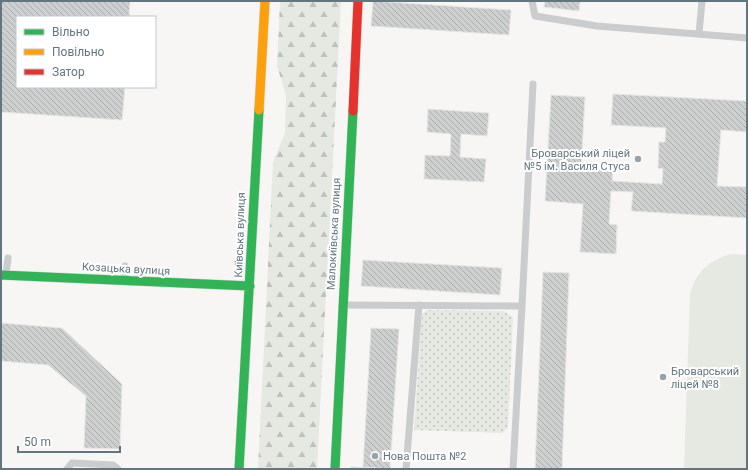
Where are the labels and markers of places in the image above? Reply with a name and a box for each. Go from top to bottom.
place label: Броварський ліцей №5 ім. Василя Стуса [524,147,630,173]
marker: Броварський ліцей №5 ім. Василя Стуса [633,154,643,164]
place label: Броварський ліцей №8 [671,365,739,391]
marker: Броварський ліцей №8 [658,372,668,382]
place label: Нова Пошта №2 [383,450,467,463]
marker: Нова Пошта №2 [370,451,380,461]

